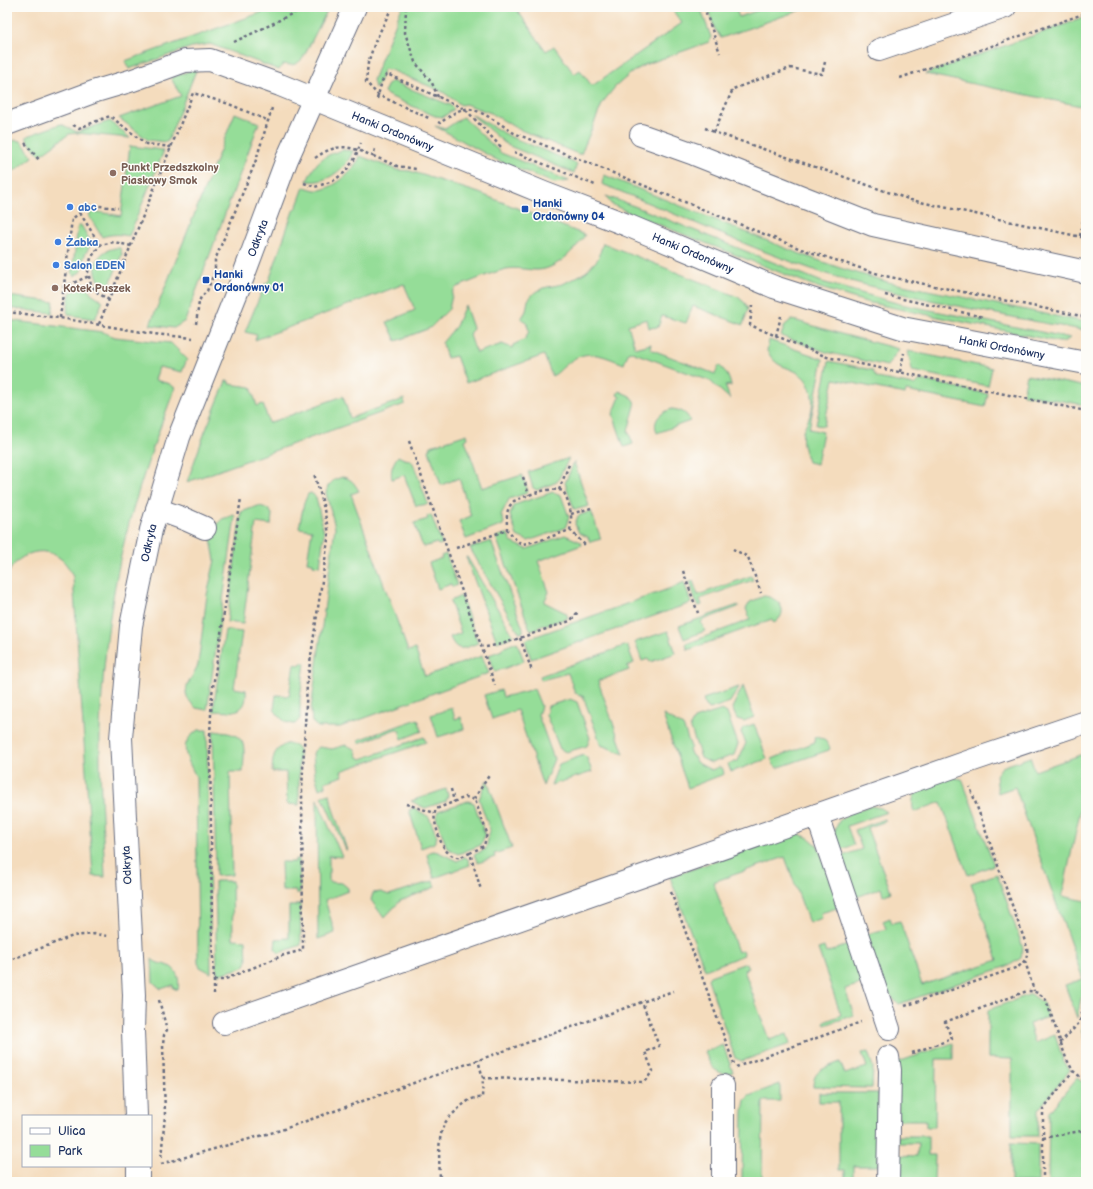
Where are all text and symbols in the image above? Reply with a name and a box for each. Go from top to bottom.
street label: Hanki Ordonówny [350,109,436,154]
place label: Punkt Przedszkolny Piaskowy Smok [121,161,219,187]
marker: Punkt Przedszkolny Piaskowy Smok [108,168,118,178]
place label: Hanki Ordonówny 04 [533,197,605,223]
place label: abc [78,201,97,214]
marker: abc [65,202,75,212]
marker: Hanki Ordonówny 04 [520,204,530,214]
street label: Odkryta [245,218,270,258]
street label: Hanki Ordonówny [650,230,736,276]
place label: Żabka [66,235,98,249]
marker: Żabka [53,237,63,247]
place label: Salon EDEN [64,259,125,272]
marker: Salon EDEN [51,260,61,270]
place label: Hanki Ordonówny 01 [214,268,284,294]
marker: Hanki Ordonówny 01 [201,275,211,285]
place label: Kotek Puszek [63,282,131,295]
marker: Kotek Puszek [50,283,60,293]
street label: Hanki Ordonówny [958,332,1046,362]
street label: Odkryta [138,522,159,563]
street label: Odkryta [119,845,135,885]
legend [22,1115,152,1167]
text: Ulica [58,1124,86,1139]
text: Park [58,1144,82,1159]

